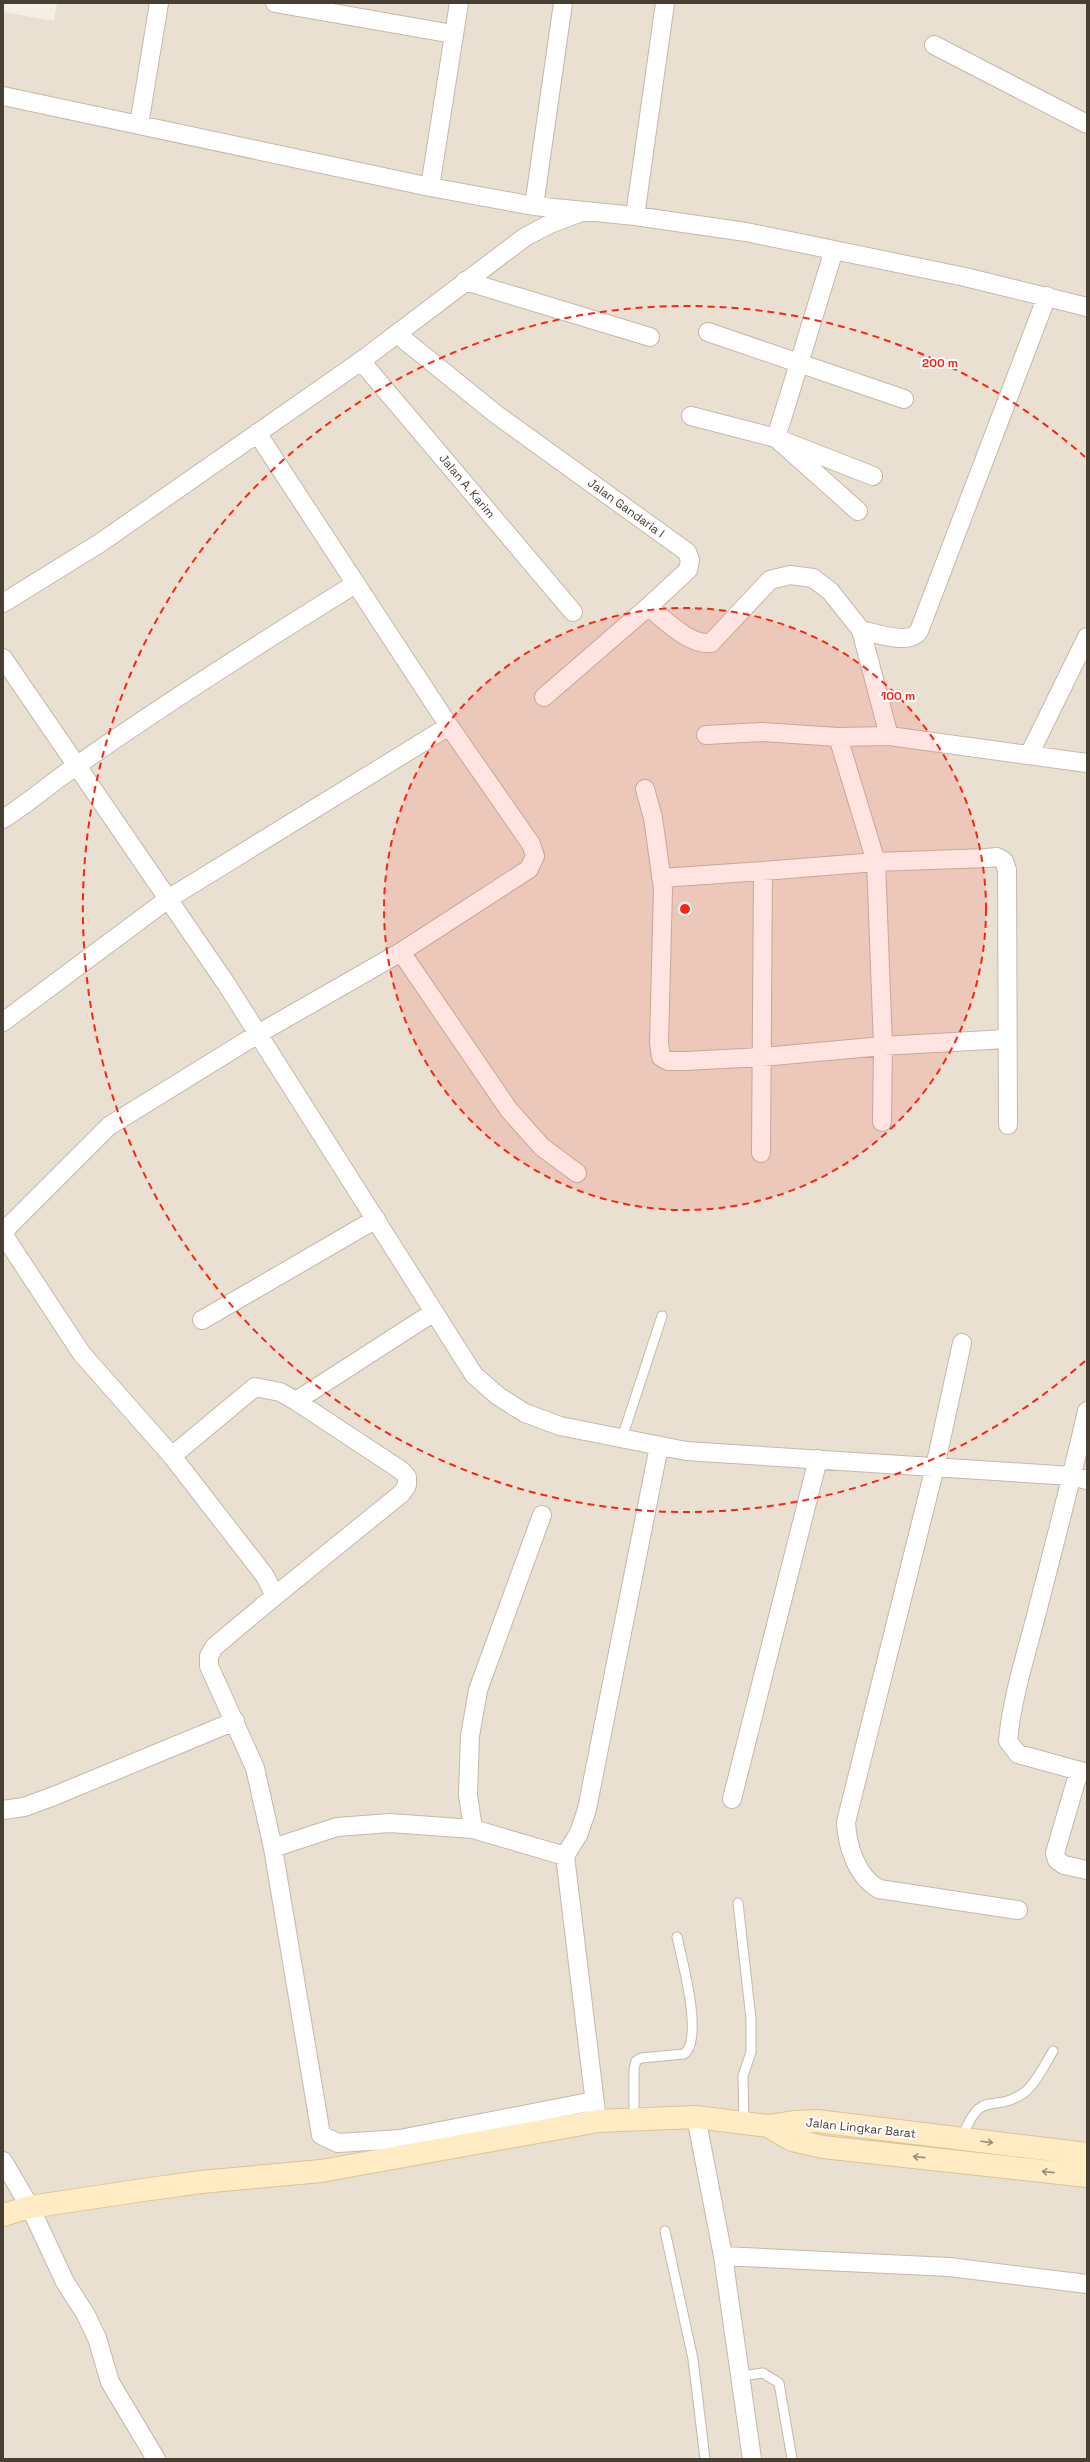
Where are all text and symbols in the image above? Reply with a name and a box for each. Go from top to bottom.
text: 200 m [922,355,958,371]
street label: Jalan A. Karim [435,451,499,521]
street label: Jalan Gandaria I [584,475,668,541]
text: 100 m [881,688,915,704]
centre of rings [678,902,692,916]
street label: Jalan Lingkar Barat [805,2114,917,2142]
one-way arrow [980,2138,993,2146]
one-way arrow [913,2153,926,2161]
one-way arrow [1042,2168,1055,2175]

